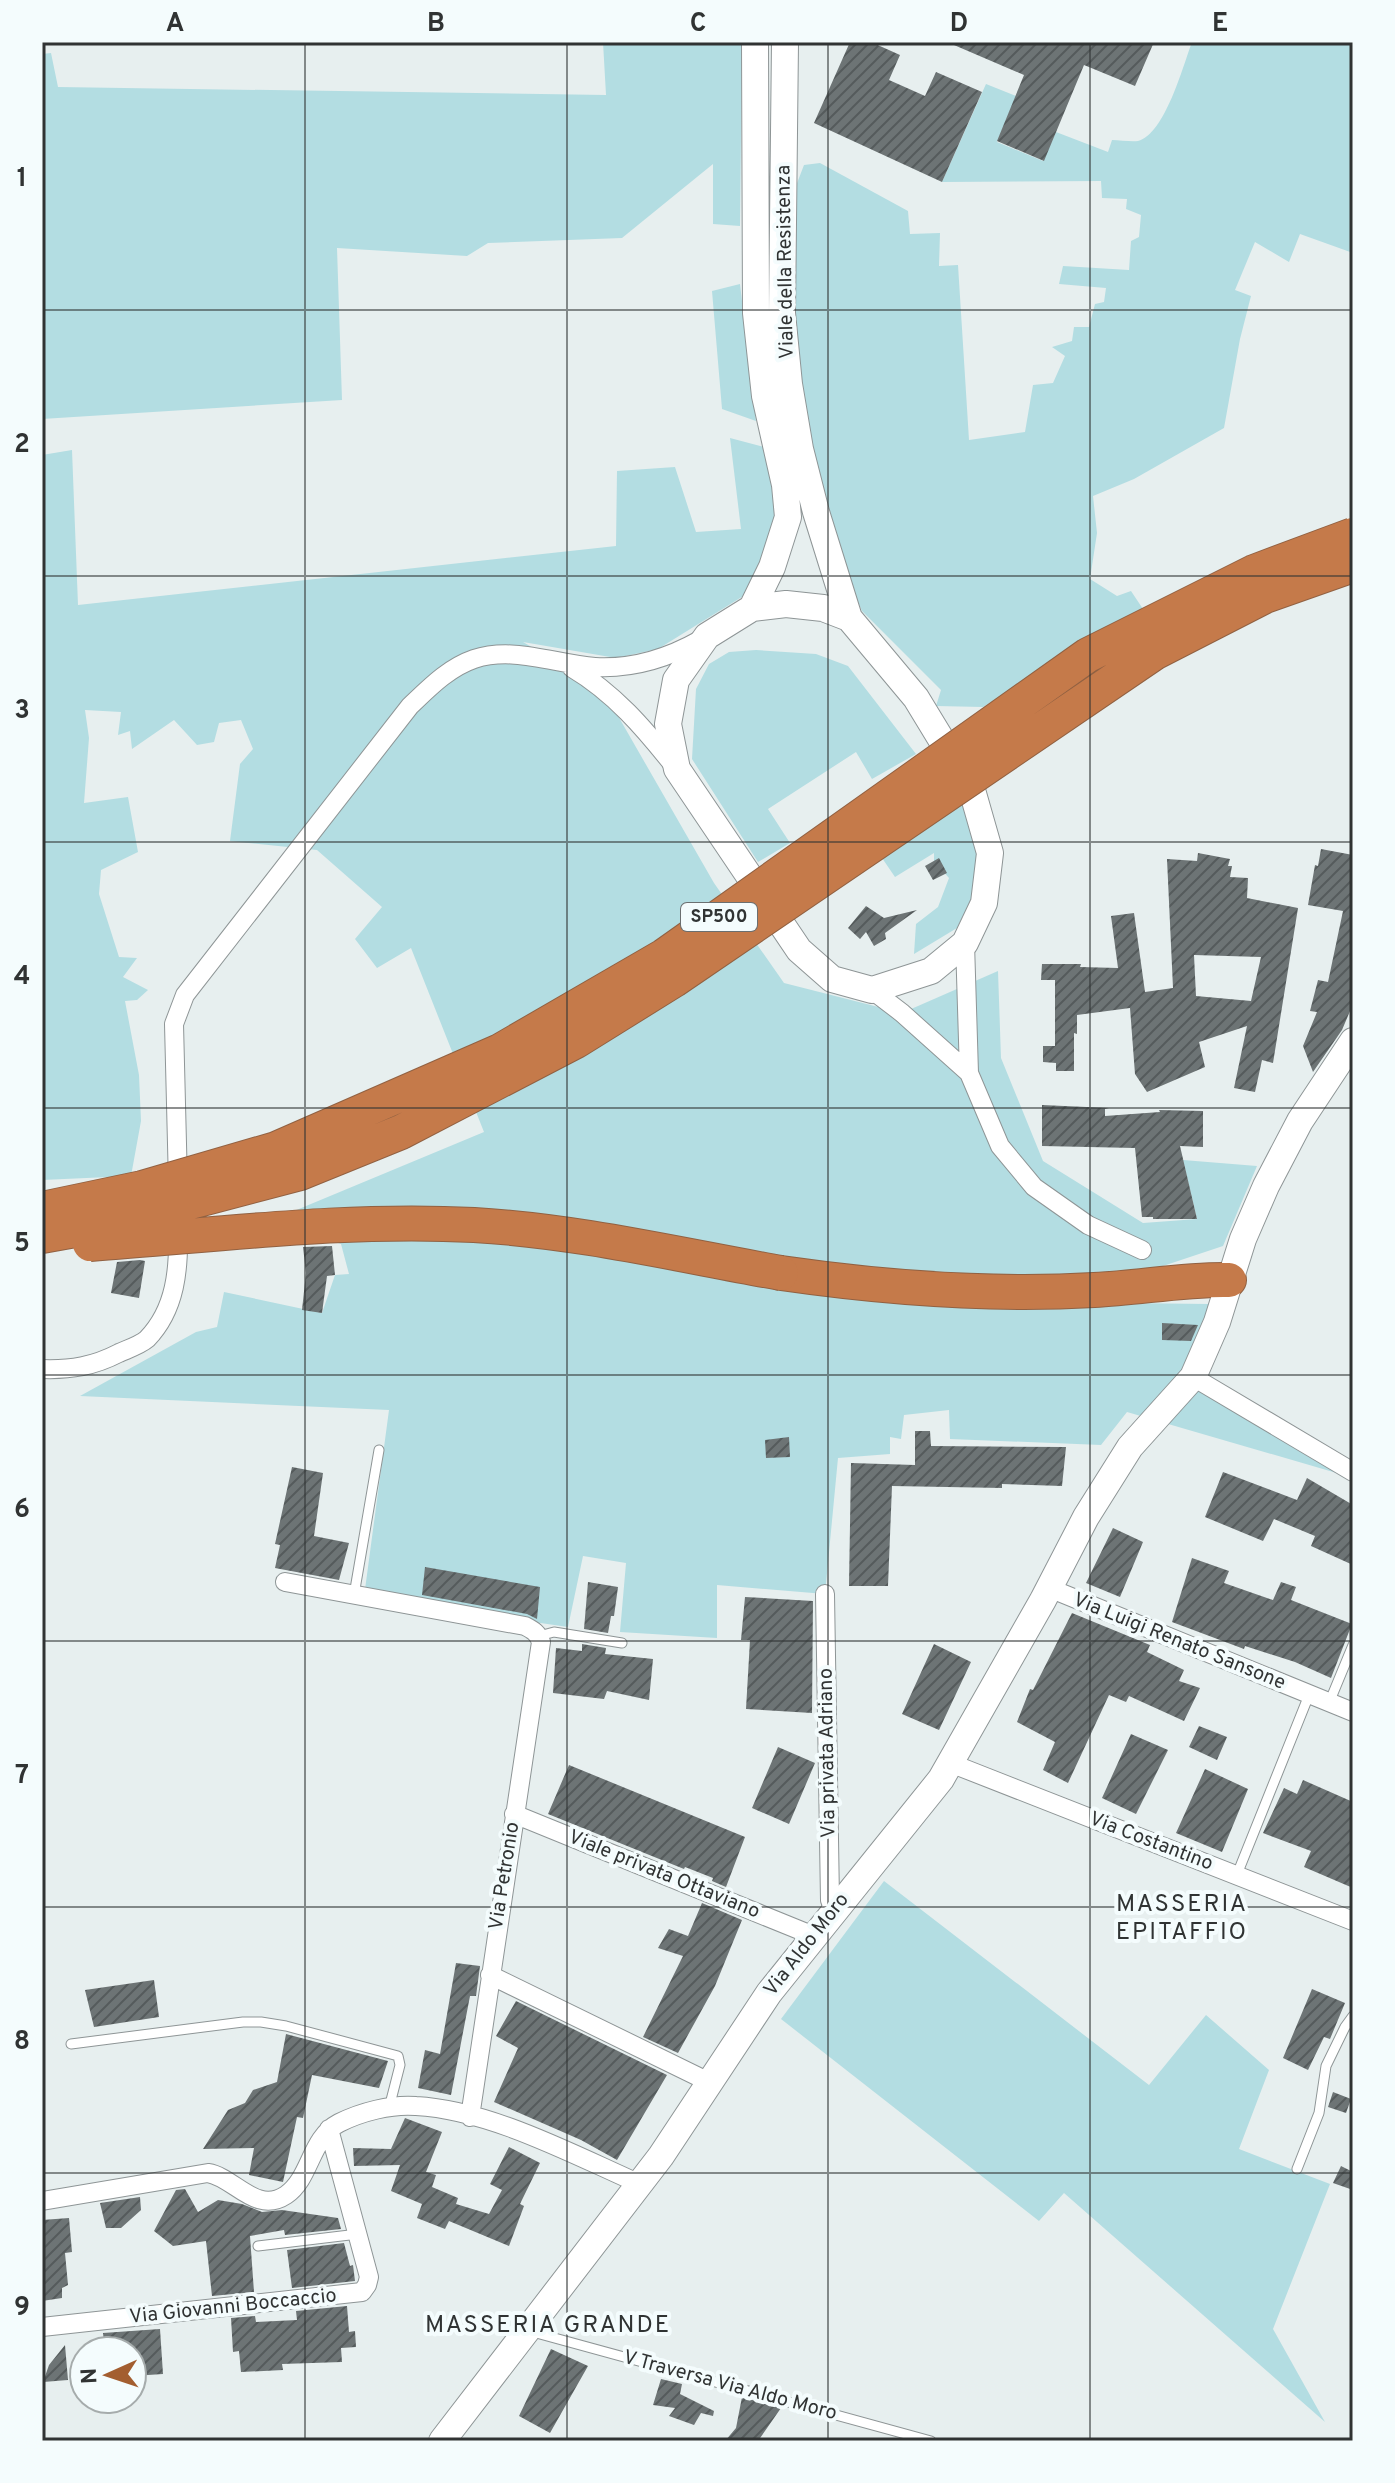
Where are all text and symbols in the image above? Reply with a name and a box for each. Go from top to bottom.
text: A [166,8,184,41]
text: B [427,8,445,41]
text: C [690,8,706,41]
text: D [950,8,968,41]
text: E [1212,8,1228,41]
text: 1 [17,163,27,196]
street label: Viale della Resistenza [771,165,801,359]
text: 2 [14,429,30,462]
text: 3 [14,695,30,728]
road number: SP500 [681,903,757,931]
text: 4 [14,961,30,994]
text: 5 [14,1228,30,1261]
text: 6 [14,1494,30,1527]
street label: Via Luigi Renato Sansone [1069,1587,1289,1697]
street label: Via privata Adriano [814,1668,842,1838]
text: 7 [15,1760,29,1793]
street label: Via Costantino [1085,1806,1217,1878]
street label: Via Petronio [484,1820,526,1932]
street label: Viale privata Ottaviano [564,1825,764,1925]
street label: Via Aldo Moro [759,1888,855,2002]
district label: MASSERIA EPITAFFIO [1116,1890,1248,1948]
text: 8 [14,2026,30,2059]
street label: Via Giovanni Boccaccio [128,2283,338,2331]
text: 9 [14,2292,30,2325]
district label: MASSERIA GRANDE [425,2311,671,2341]
north arrow [68,2335,148,2415]
street label: V Traversa Via Aldo Moro [620,2345,840,2427]
text: N [77,2367,104,2385]

